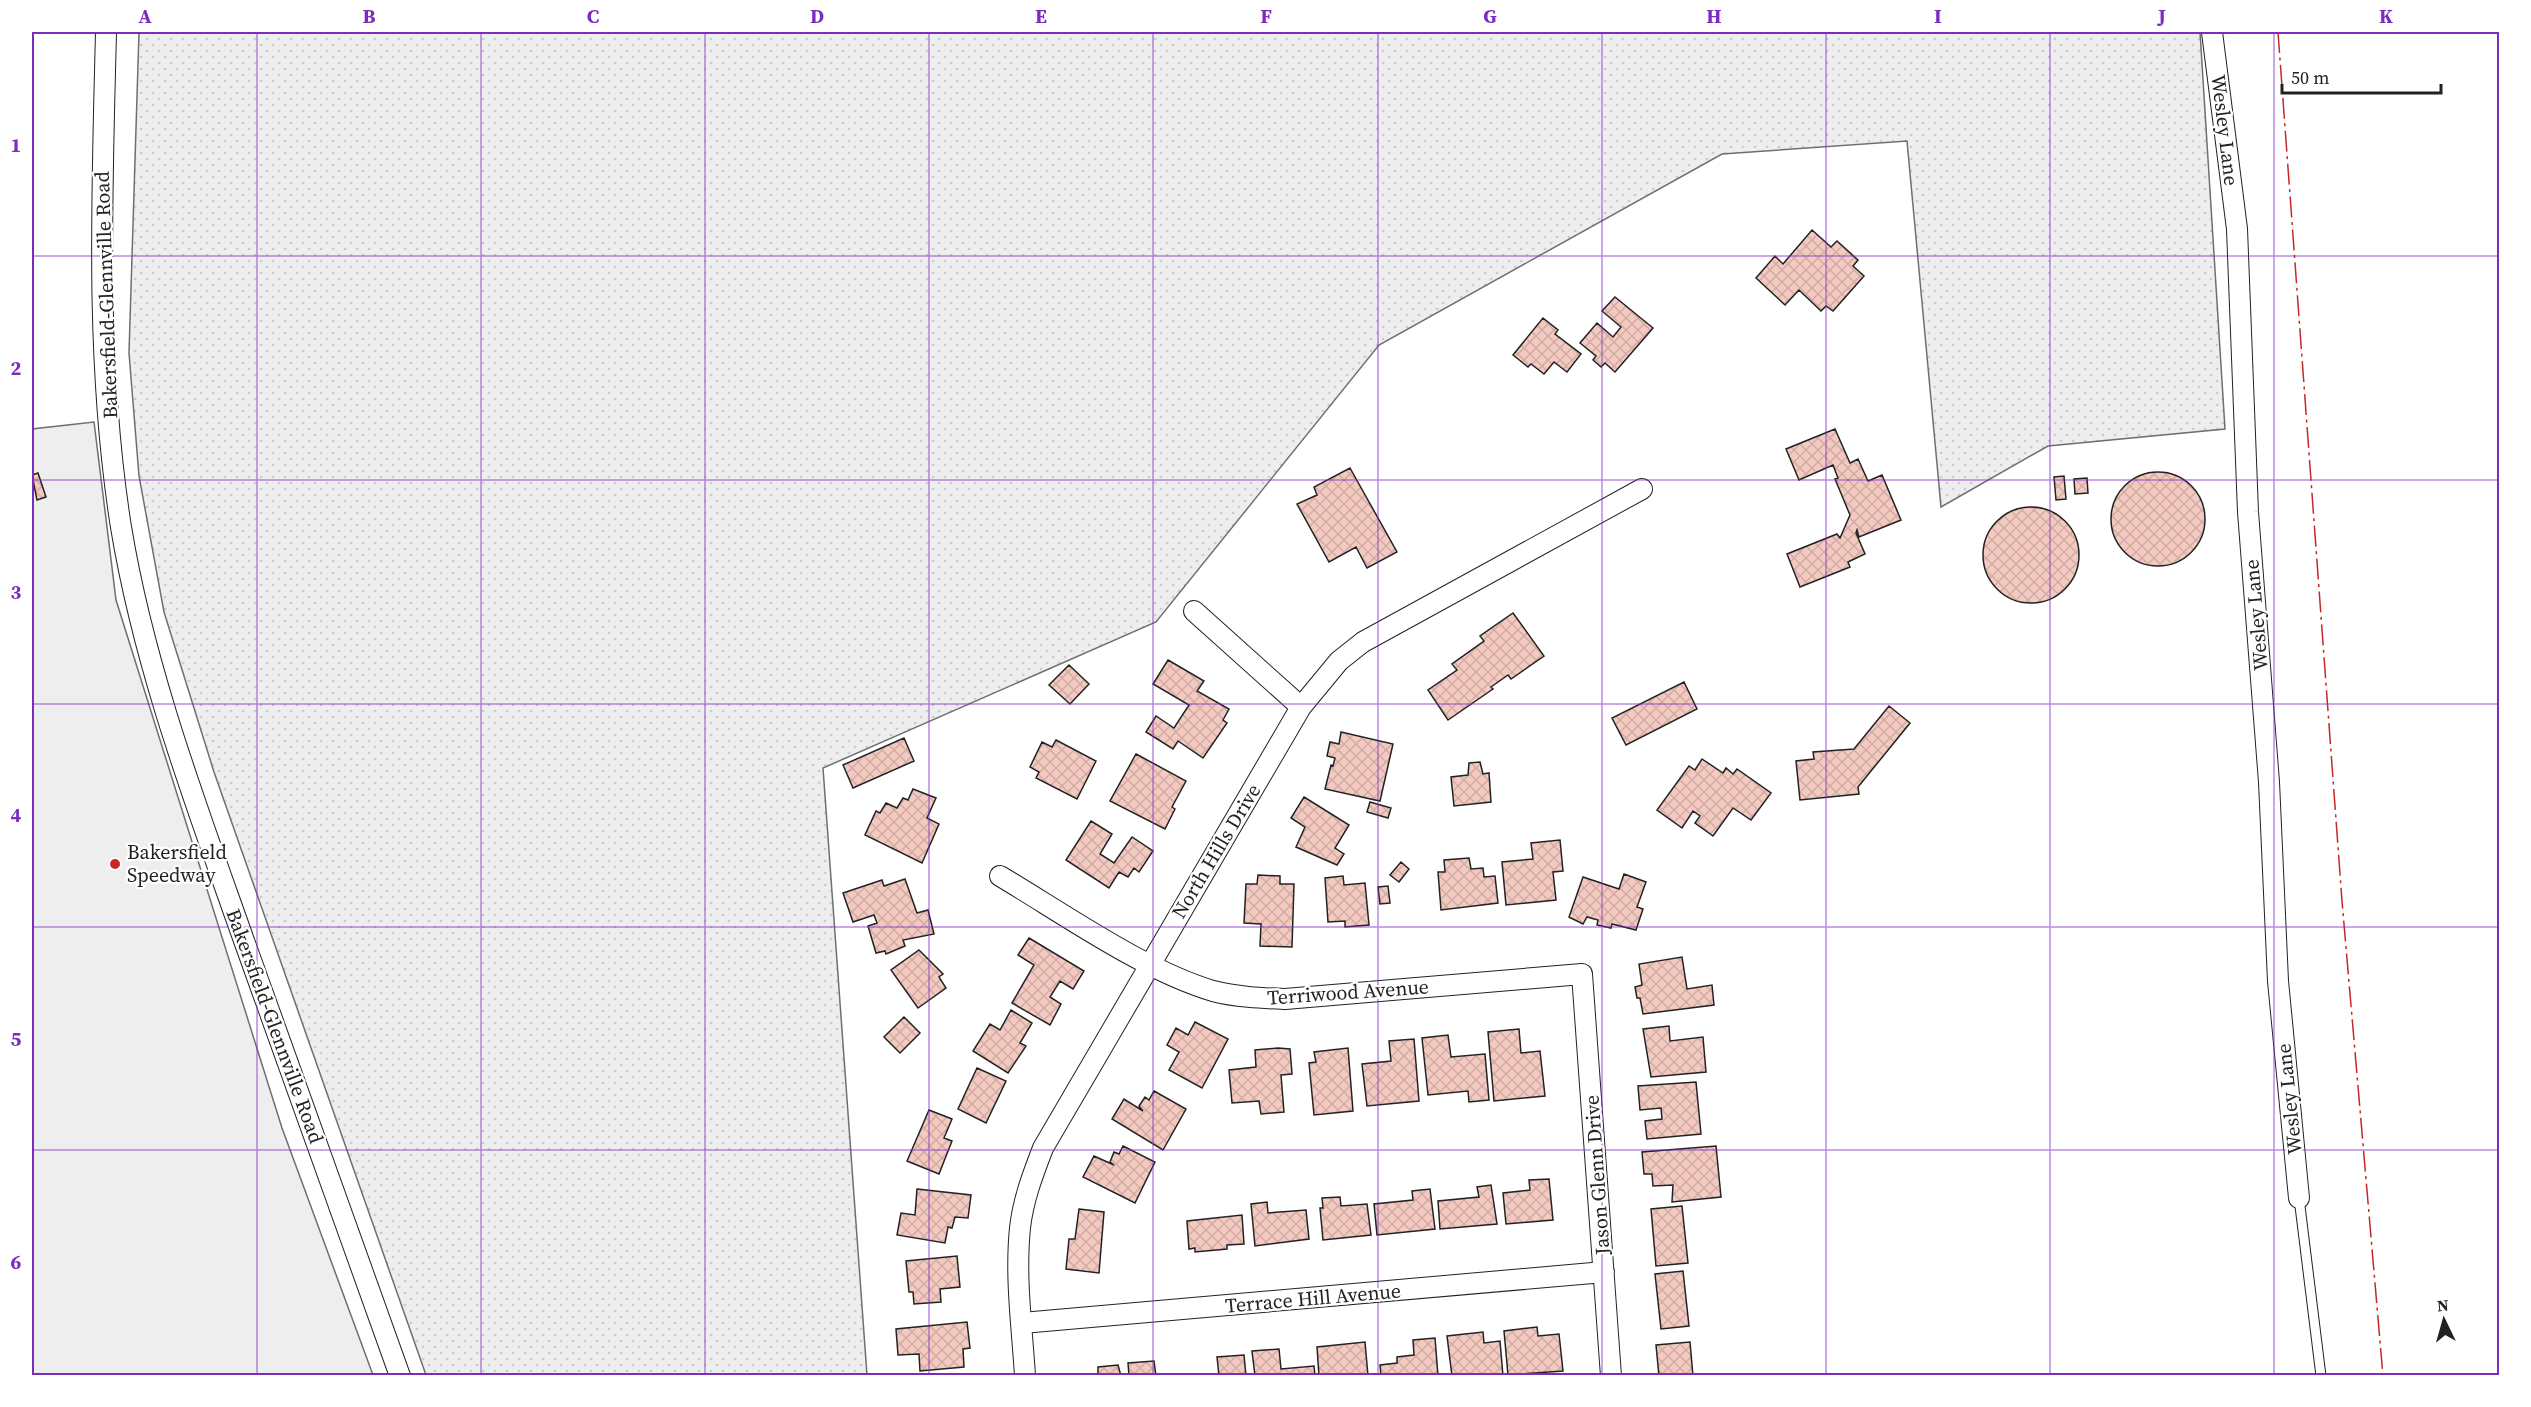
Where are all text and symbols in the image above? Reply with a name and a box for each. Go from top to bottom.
text: A [138,2,152,30]
text: B [362,2,376,30]
text: C [587,2,599,30]
text: D [810,2,824,30]
text: E [1035,2,1047,30]
text: F [1260,2,1272,30]
text: G [1483,2,1497,30]
text: H [1706,2,1722,30]
text: I [1934,2,1942,30]
text: J [2156,2,2166,30]
text: K [2379,2,2393,30]
scale bar [2282,57,2441,95]
text: 50 m [2291,65,2329,90]
street label: Wesley Lane [2204,73,2246,187]
text: 1 [11,131,21,159]
street label: Bakersfield-Glennville Road [88,170,124,419]
text: 2 [11,354,22,382]
street label: Wesley Lane [2237,558,2275,672]
text: 3 [11,578,22,606]
street label: North Hills Drive [1165,778,1267,924]
text: 4 [11,801,22,829]
place label: Bakersfield Speedway [127,838,227,889]
marker: Bakersfield Speedway [108,857,122,871]
street label: Bakersfield-Glennville Road [219,905,331,1148]
street label: Terriwood Avenue [1266,972,1430,1012]
text: 5 [11,1025,22,1053]
street label: Wesley Lane [2269,1042,2309,1156]
street label: Jason Glenn Drive [1577,1094,1617,1257]
text: 6 [11,1248,22,1276]
street label: Terrace Hill Avenue [1224,1276,1402,1320]
north arrow [2414,1290,2474,1350]
text: N [2436,1294,2450,1317]

